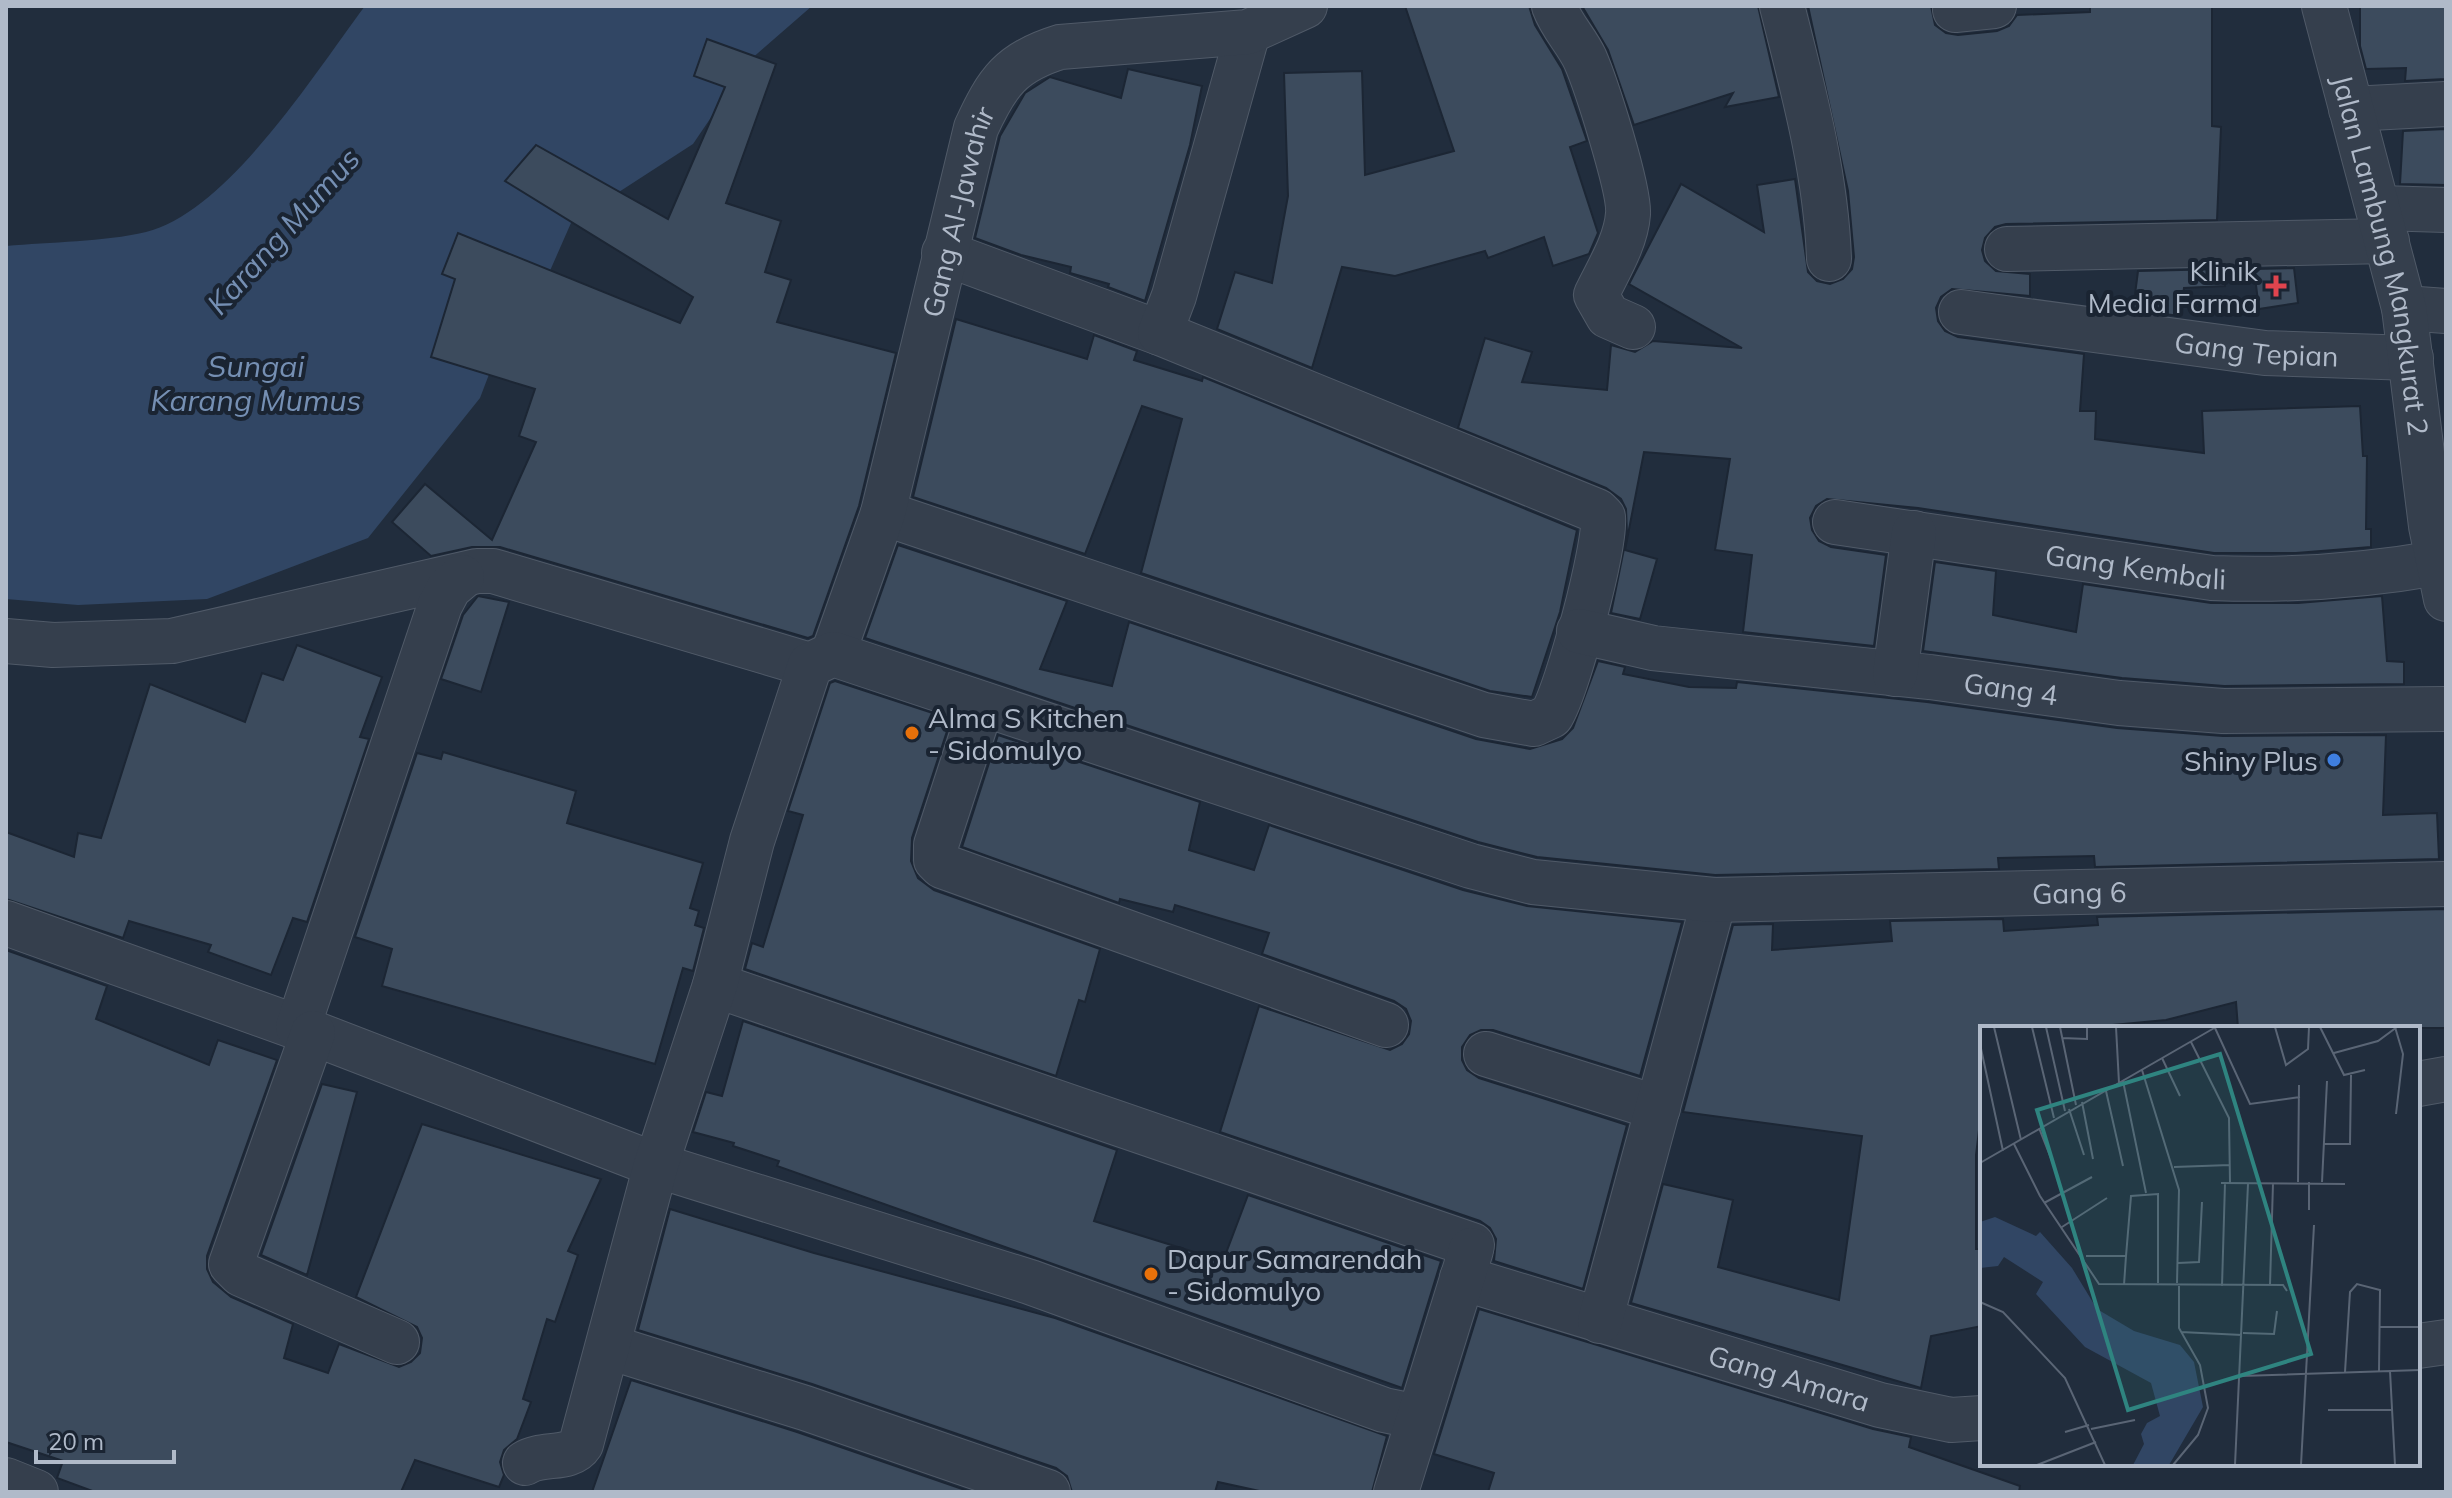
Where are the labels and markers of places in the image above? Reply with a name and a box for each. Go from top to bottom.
place label: Klinik Media Farma [2088,253,2259,320]
marker: Klinik Media Farma [2265,275,2287,297]
place label: Alma S Kitchen - Sidomulyo [928,700,1125,767]
marker: Alma S Kitchen - Sidomulyo [903,724,921,742]
place label: Shiny Plus [2184,743,2318,778]
marker: Shiny Plus [2325,751,2343,769]
place label: Dapur Samarendah - Sidomulyo [1167,1241,1422,1308]
marker: Dapur Samarendah - Sidomulyo [1142,1265,1160,1283]

